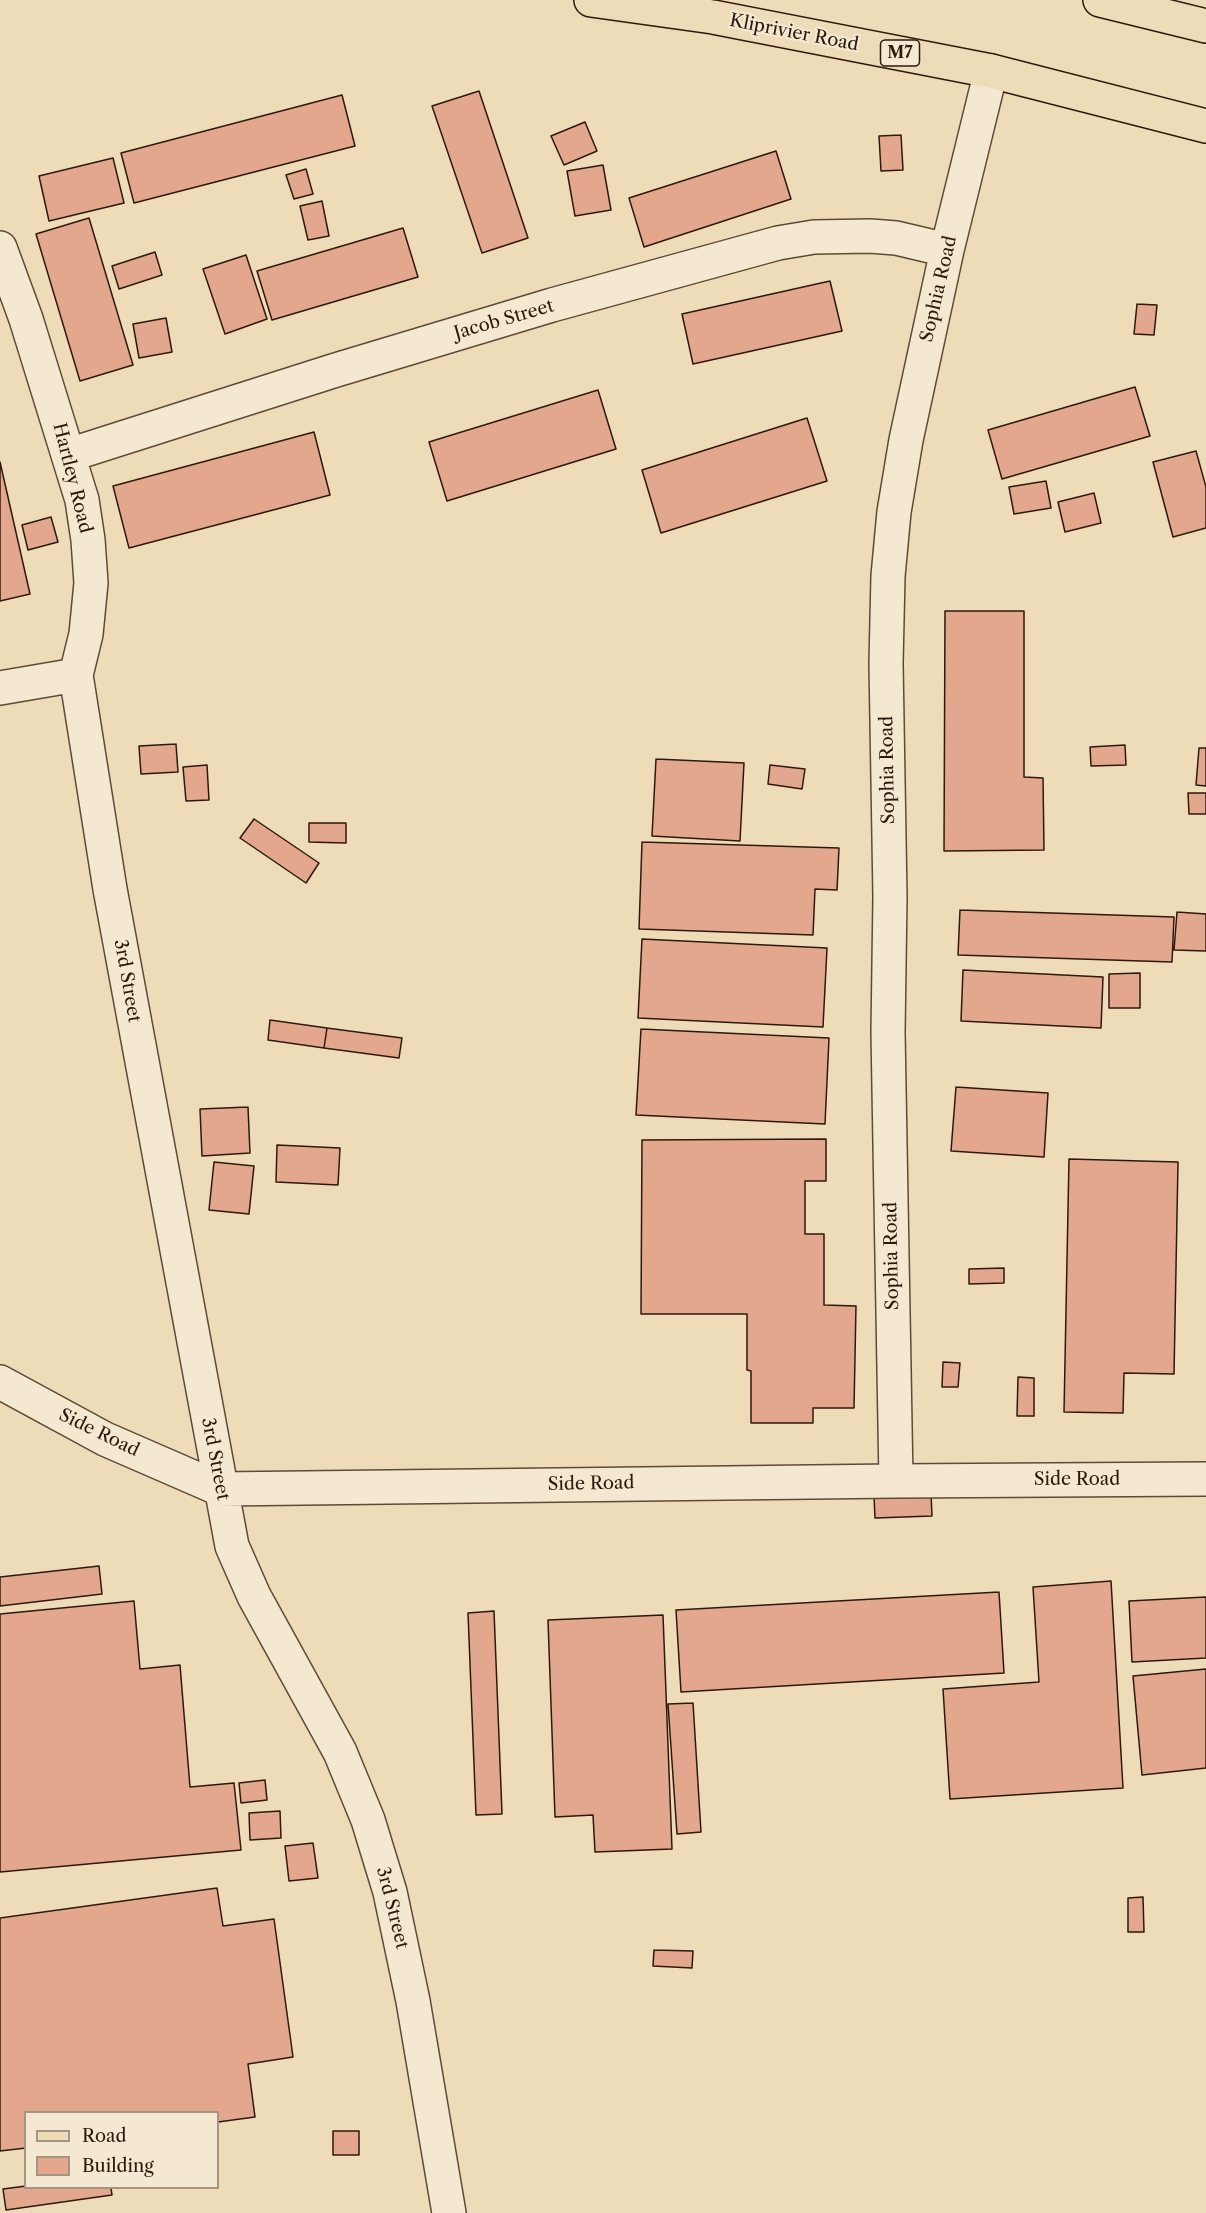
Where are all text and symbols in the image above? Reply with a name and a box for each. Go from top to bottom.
street label: Kliprivier Road [728,10,860,56]
road number: M7 [880,40,920,66]
street label: Sophia Road [916,234,962,344]
street label: Jacob Street [452,295,556,345]
street label: Hartley Road [48,421,96,535]
street label: Sophia Road [876,716,900,824]
street label: 3rd Street [109,938,145,1024]
street label: Sophia Road [880,1202,904,1310]
street label: Side Road [55,1404,143,1462]
street label: 3rd Street [196,1416,234,1502]
street label: Side Road [1034,1469,1120,1491]
street label: Side Road [548,1472,634,1496]
street label: 3rd Street [371,1865,413,1951]
legend [24,2111,219,2189]
text: Road [82,2125,127,2147]
text: Building [82,2155,154,2177]

